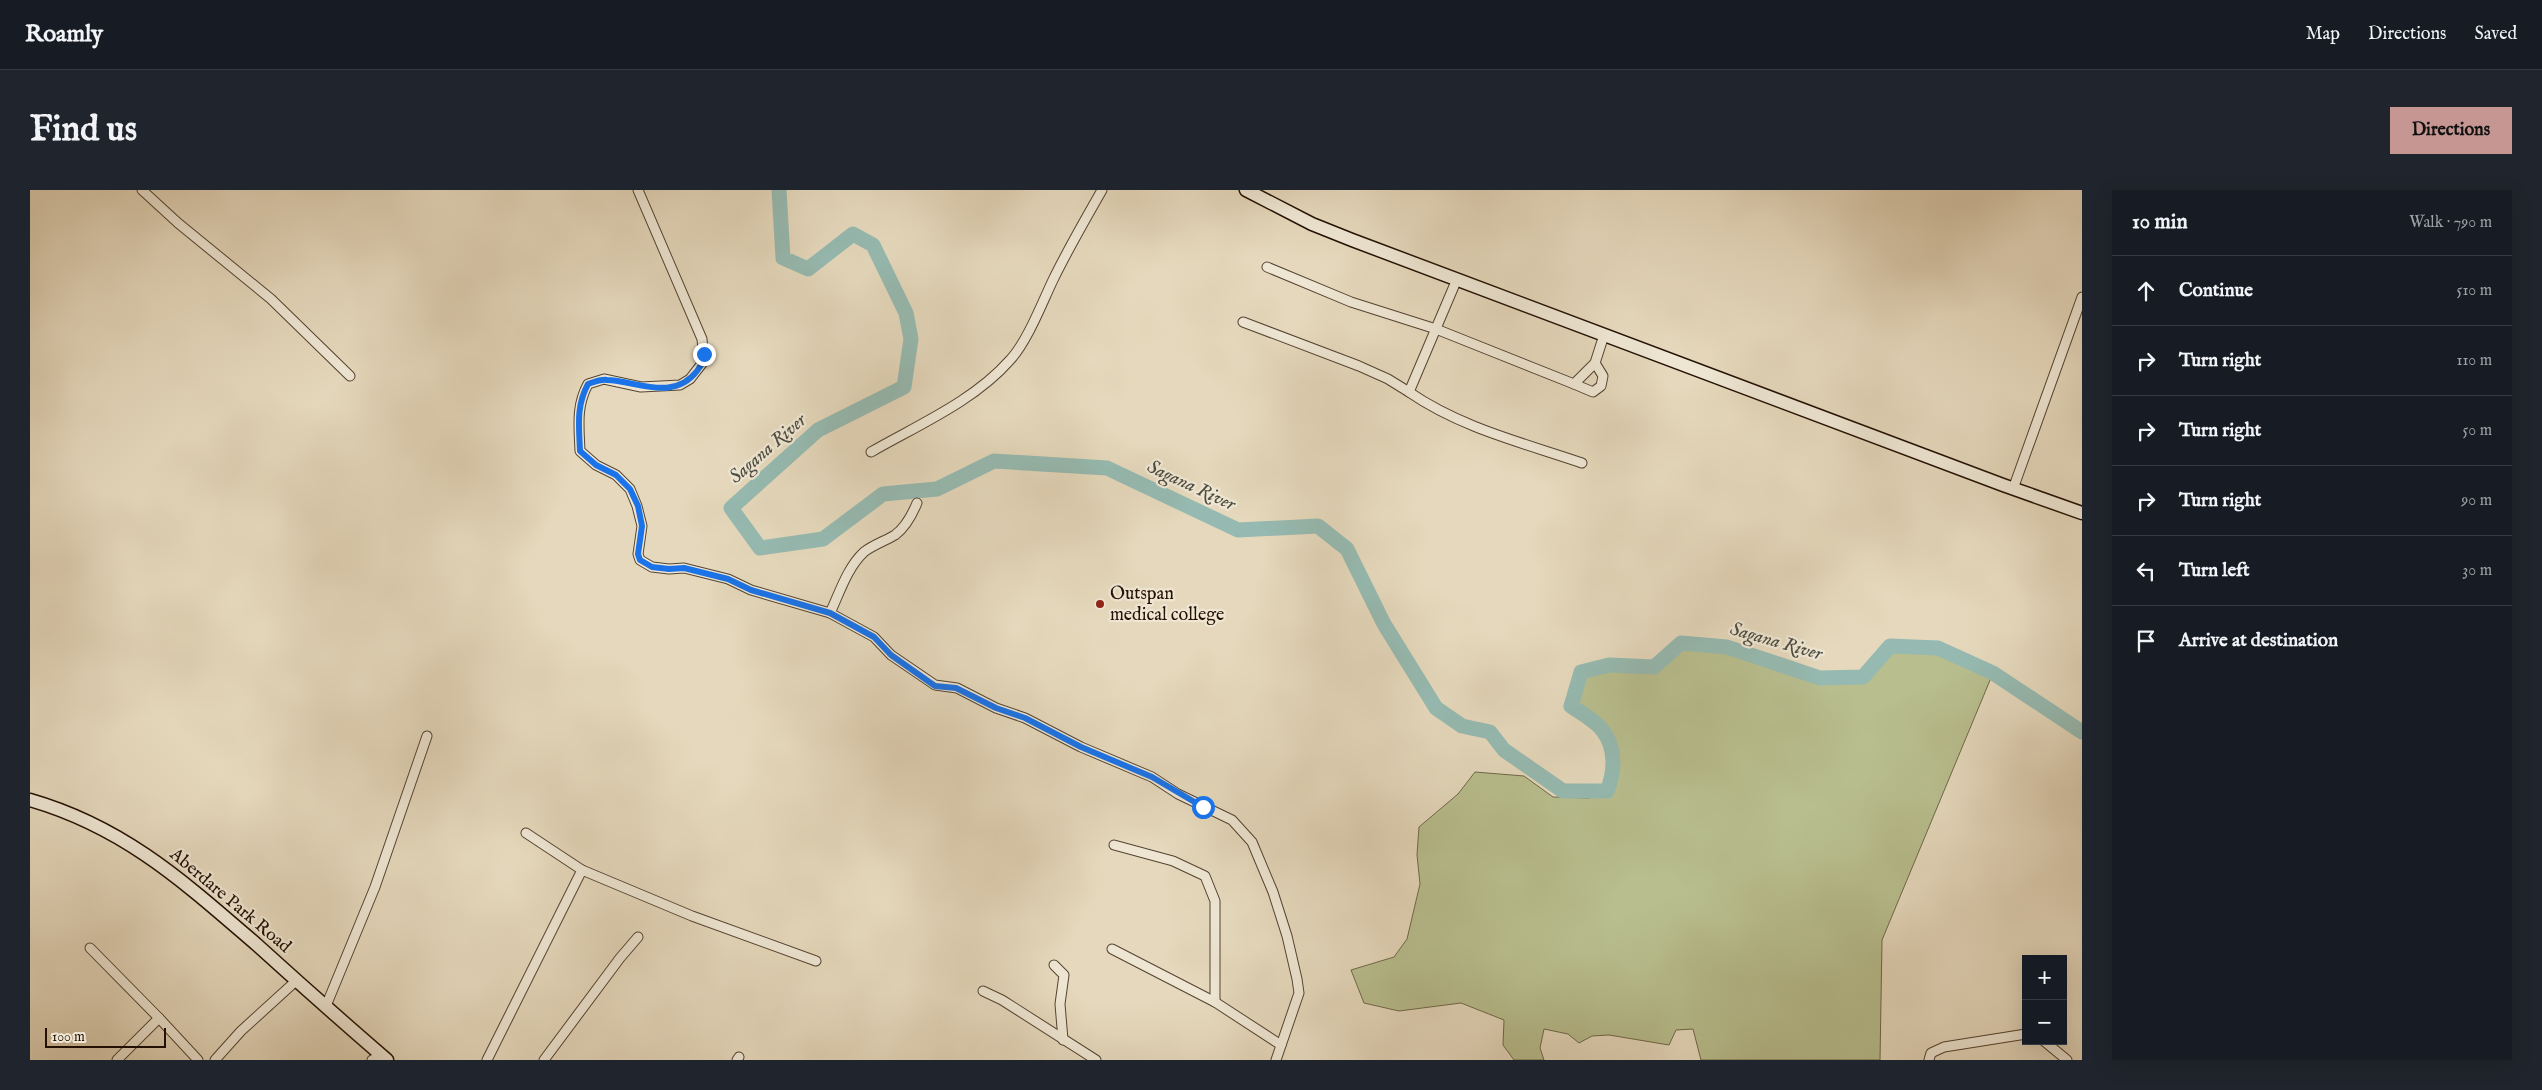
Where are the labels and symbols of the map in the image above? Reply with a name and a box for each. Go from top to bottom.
route end [693,343,716,366]
water label: Sagana River [724,408,813,489]
water label: Sagana River [1143,455,1240,518]
place label: Outspan medical college [1110,583,1224,627]
marker: Outspan medical college [1094,598,1106,610]
water label: Sagana River [1727,617,1826,667]
route start [1192,796,1215,819]
street label: Aberdare Park Road [164,843,296,959]
scale bar [45,1025,166,1048]

